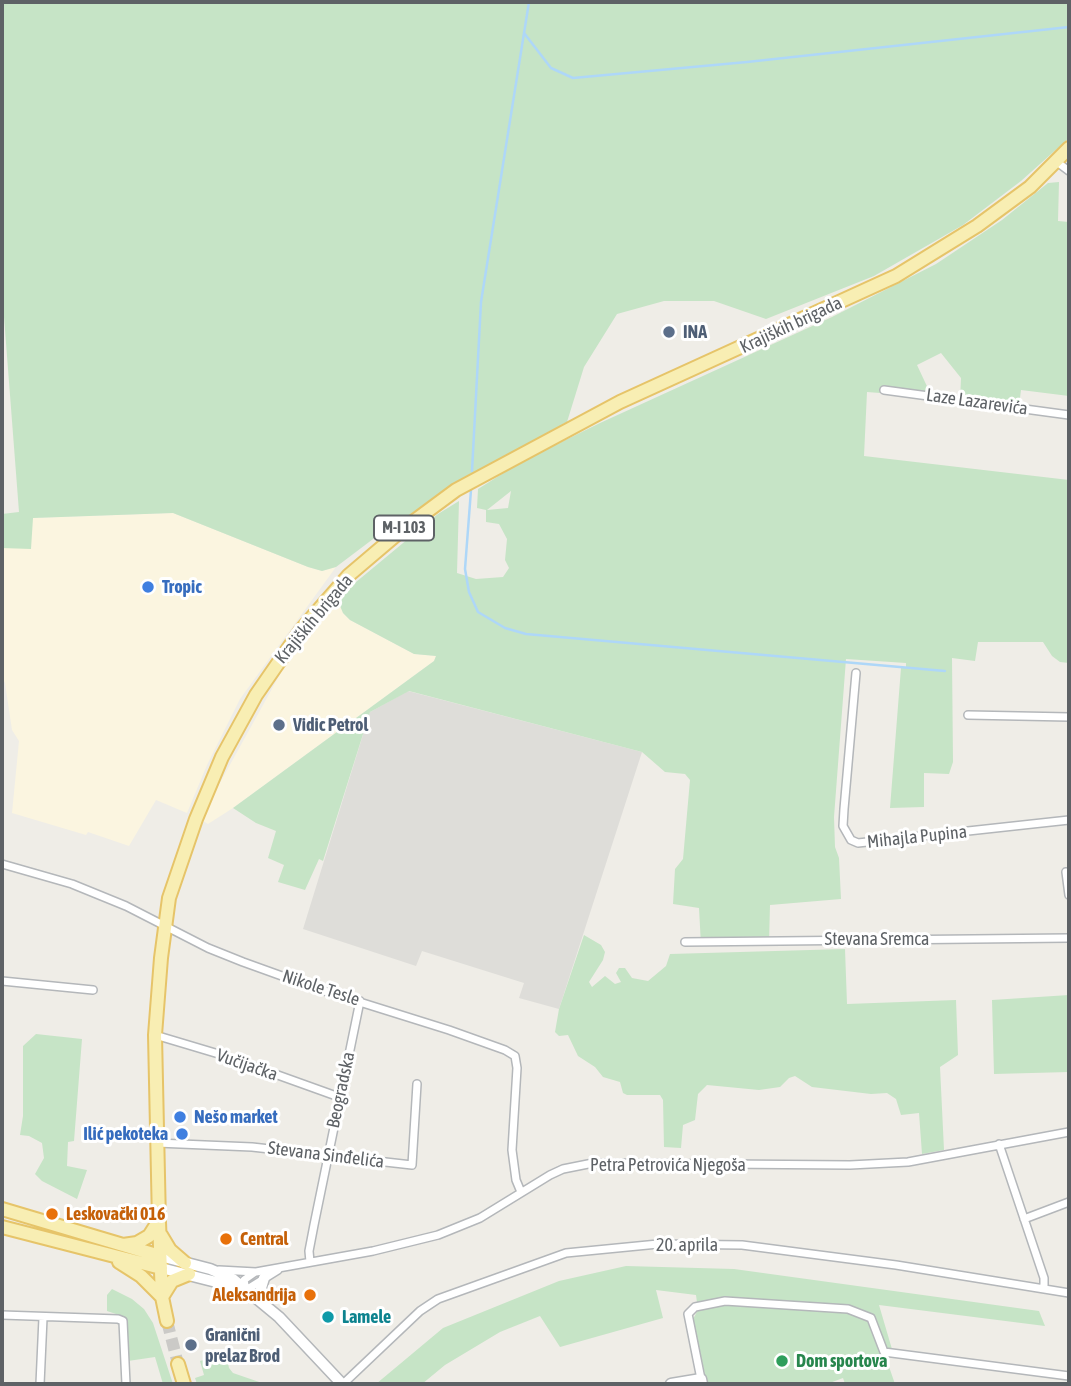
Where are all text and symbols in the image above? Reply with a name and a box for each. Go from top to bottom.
street label: Krajiških brigada [737,292,845,358]
place label: INA [683,321,707,343]
marker: INA [661,324,677,340]
street label: Laze Lazarevića [925,384,1029,420]
road number: M-I 103 [374,516,434,540]
street label: Krajiških brigada [270,570,358,668]
place label: Tropic [162,576,202,598]
marker: Tropic [140,579,156,595]
place label: Vidic Petrol [293,714,368,736]
marker: Vidic Petrol [271,717,287,733]
street label: Mihajla Pupina [866,821,968,853]
street label: Stevana Sremca [825,928,929,950]
street label: Nikole Tesle [280,965,362,1011]
street label: Vučijačka [213,1044,281,1086]
street label: Beogradska [322,1050,360,1130]
place label: Nešo market [194,1106,278,1128]
marker: Nešo market [172,1109,188,1125]
place label: Ilić pekoteka [83,1123,168,1145]
marker: Ilić pekoteka [174,1126,190,1142]
street label: Stevana Sinđelića [267,1137,385,1173]
street label: Petra Petrovića Njegoša [590,1154,746,1176]
place label: Leskovački 016 [66,1203,165,1225]
marker: Leskovački 016 [44,1206,60,1222]
place label: Central [240,1228,288,1250]
marker: Central [218,1231,234,1247]
street label: 20. aprila [656,1234,718,1256]
place label: Aleksandrija [213,1284,296,1306]
marker: Aleksandrija [302,1287,318,1303]
place label: Lamele [342,1306,391,1328]
marker: Lamele [320,1309,336,1325]
place label: Granični prelaz Brod [205,1324,280,1366]
marker: Granični prelaz Brod [183,1337,199,1353]
place label: Dom sportova [796,1350,887,1372]
marker: Dom sportova [774,1353,790,1369]

